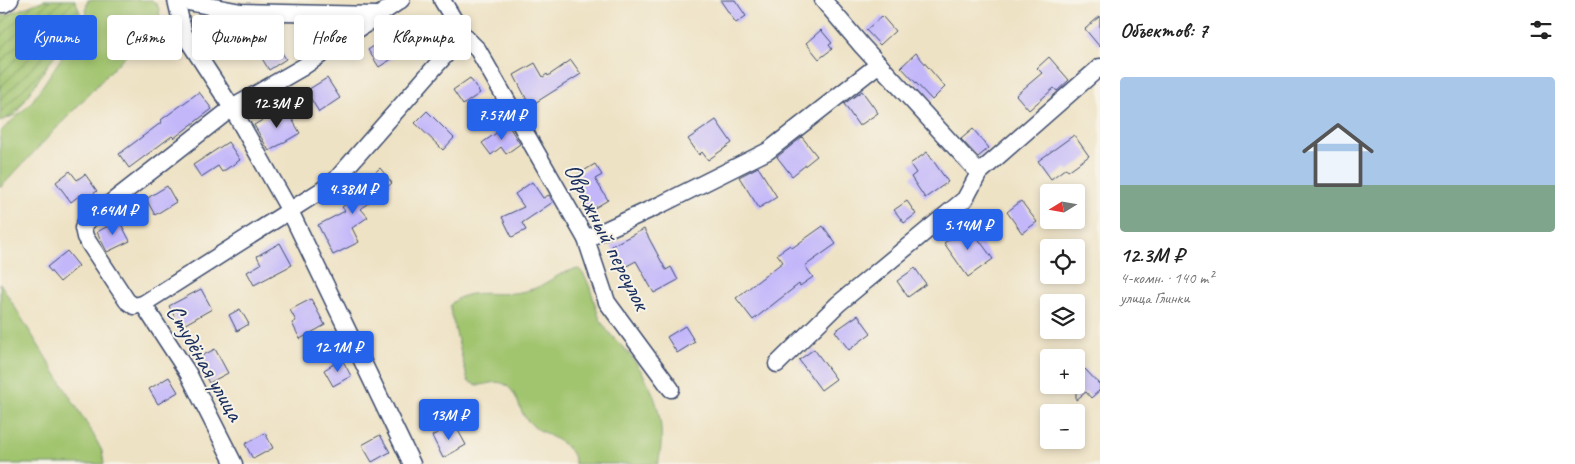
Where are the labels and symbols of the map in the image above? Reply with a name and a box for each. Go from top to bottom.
pin: 12.3M ₽ [231,86,323,129]
pin: 7.57M ₽ [456,98,548,141]
street label: Овражный переулок [556,158,659,318]
pin: 4.38M ₽ [307,172,399,215]
north arrow [1040,184,1085,229]
pin: 9.64M ₽ [67,194,159,236]
pin: 5.14M ₽ [922,208,1014,251]
street label: Студёная улица [159,298,252,428]
pin: 12.1M ₽ [292,330,384,373]
pin: 13M ₽ [414,398,484,441]

